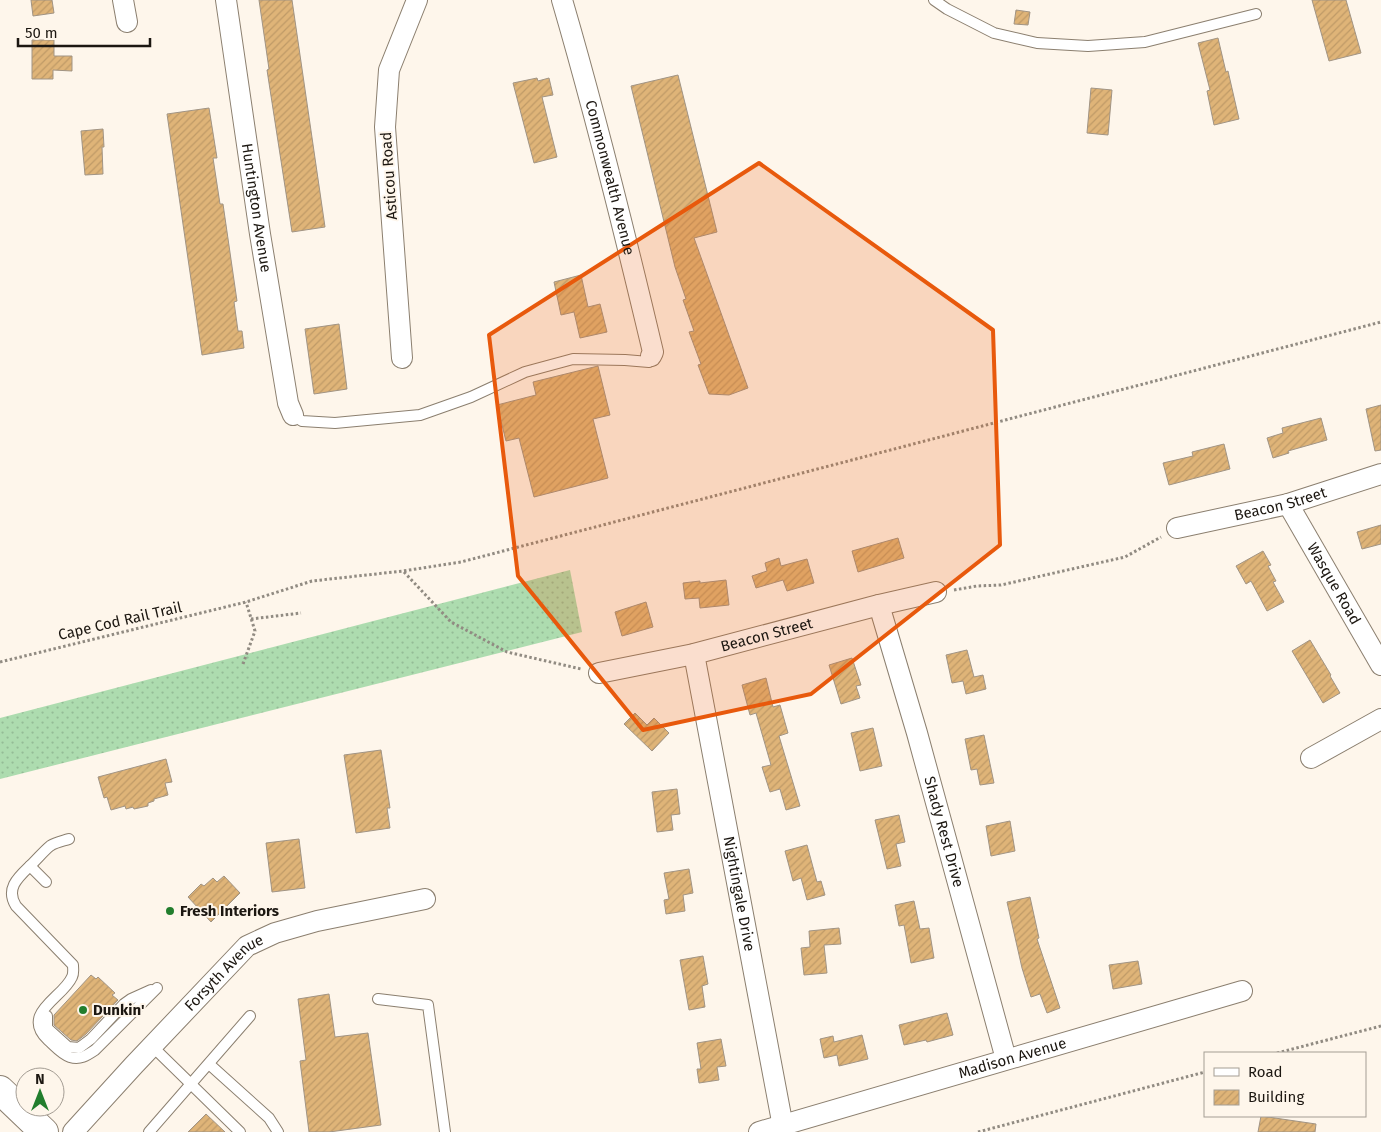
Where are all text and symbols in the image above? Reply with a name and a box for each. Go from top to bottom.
scale bar [18,15,150,47]
text: 50 m [25,24,58,42]
street label: Commonwealth Avenue [581,98,638,257]
street label: Asticou Road [377,131,401,221]
street label: Huntington Avenue [238,142,275,274]
street label: Beacon Street [1233,483,1329,524]
street label: Wasque Road [1303,540,1365,628]
street label: Cape Cod Rail Trail [56,598,184,644]
street label: Beacon Street [719,614,815,656]
street label: Shady Rest Drive [920,774,968,889]
street label: Nightingale Drive [719,835,759,953]
place label: Fresh Interiors [180,902,279,920]
marker: Fresh Interiors [164,905,176,917]
street label: Forsyth Avenue [181,931,266,1015]
place label: Dunkin' [93,1001,145,1019]
marker: Dunkin' [77,1004,89,1016]
street label: Madison Avenue [956,1034,1068,1082]
legend [1204,1052,1366,1117]
text: Road [1248,1063,1283,1081]
north arrow [15,1067,65,1117]
text: N [35,1071,45,1088]
text: Building [1248,1088,1304,1106]

